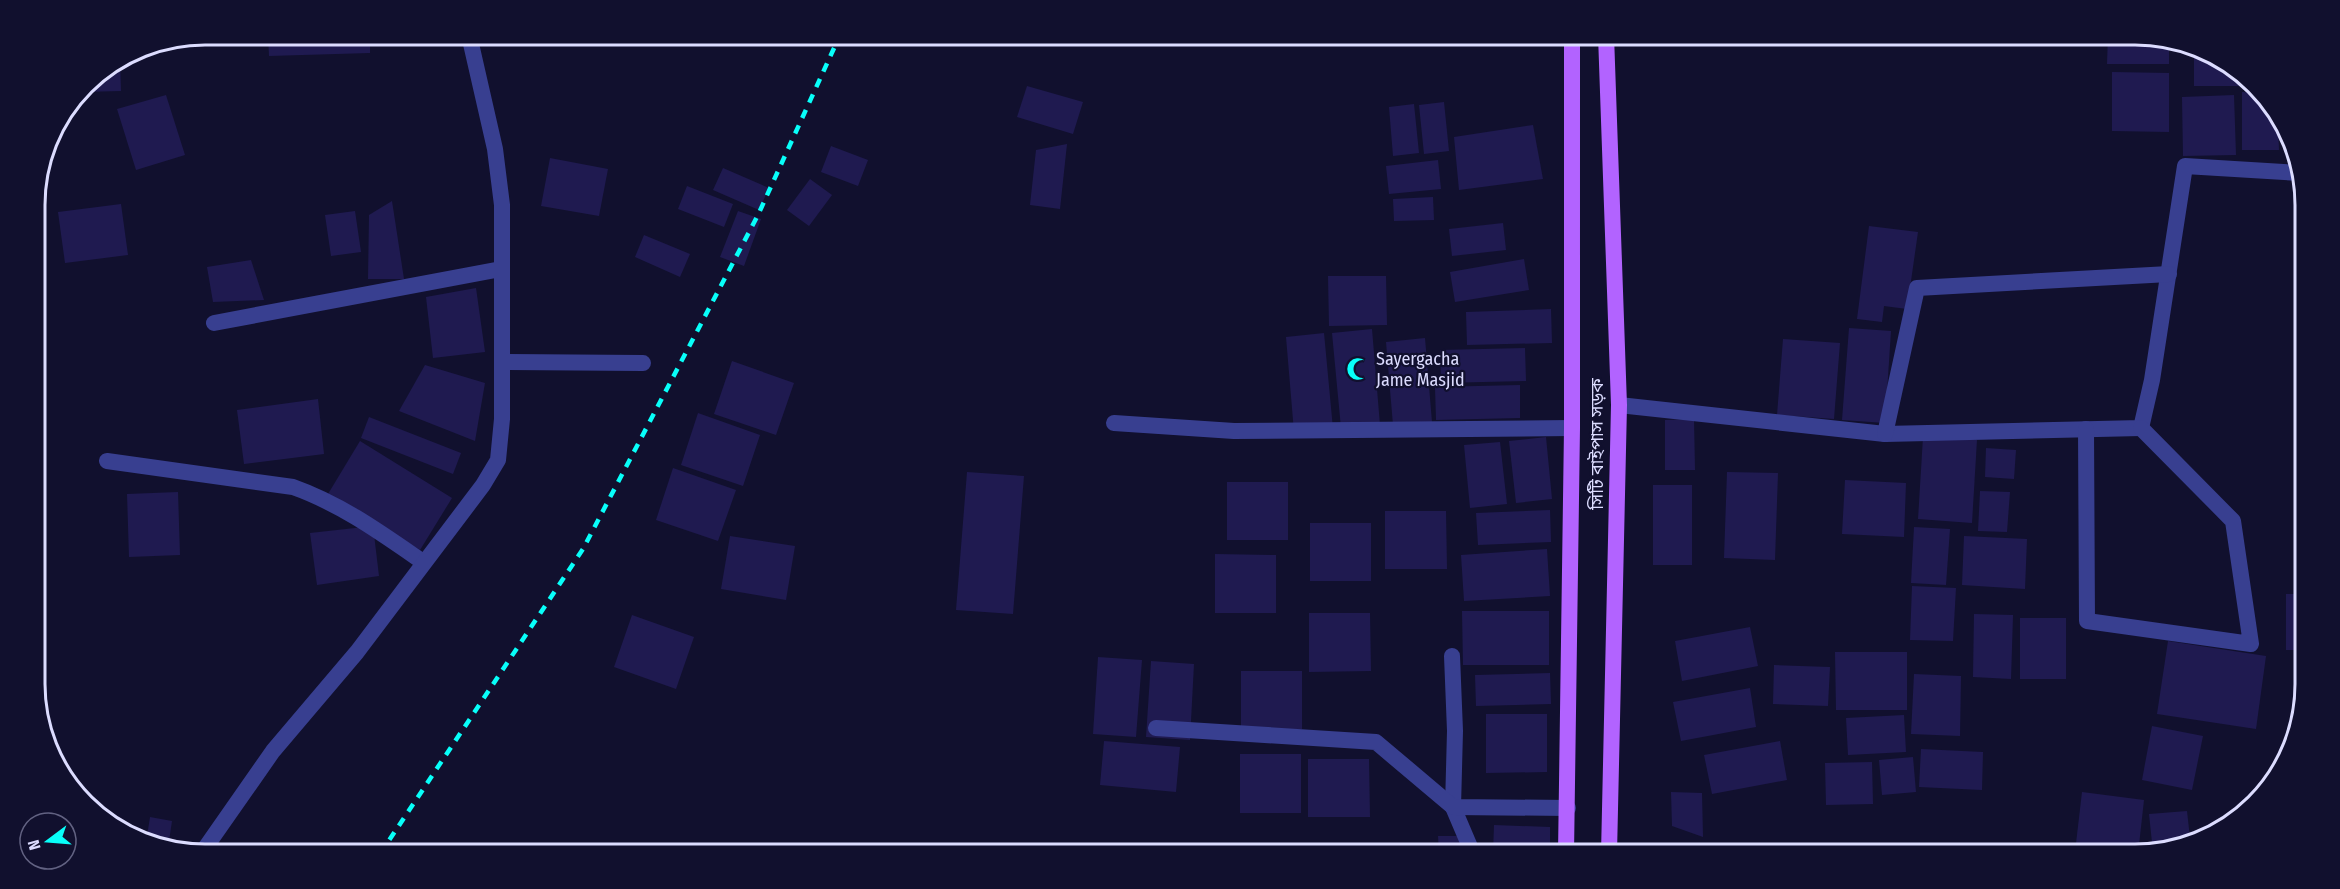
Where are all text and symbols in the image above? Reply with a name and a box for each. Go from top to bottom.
place label: Sayergacha Jame Masjid [1376,348,1465,391]
mosque icon: Sayergacha Jame Masjid [1345,356,1371,382]
street label: সিটি বাইপাস সড়ক [1586,378,1608,511]
north arrow [18,811,78,871]
text: N [24,838,45,852]

